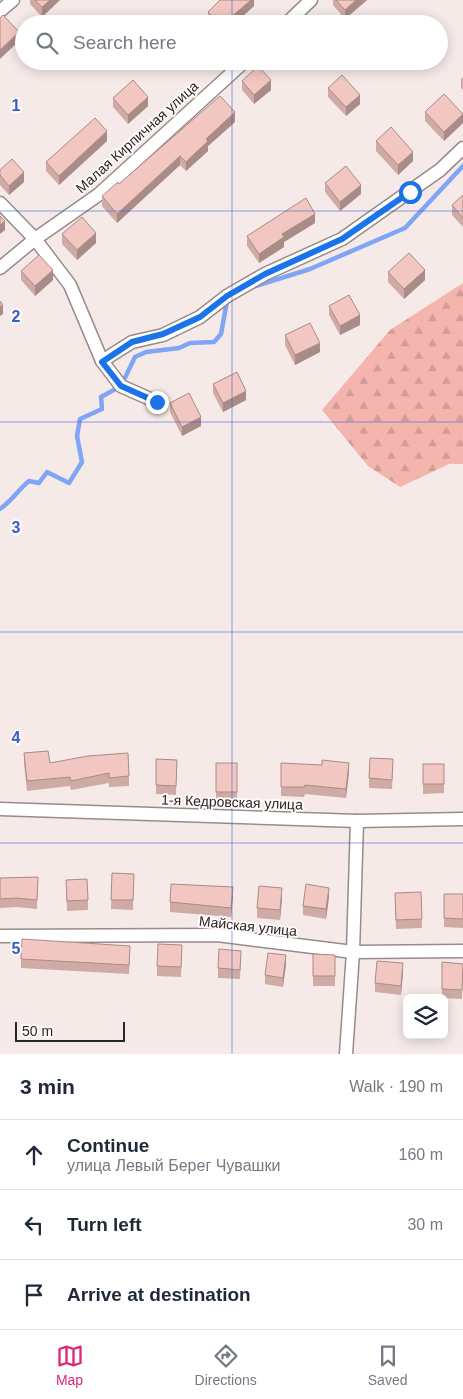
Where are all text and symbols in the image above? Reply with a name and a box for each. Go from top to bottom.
search box [15,15,448,70]
icon: search [33,29,61,57]
text: Search here [73,32,177,53]
street label: Малая Кирпичная улица [73,78,202,196]
text: 1 [12,97,21,114]
route start [399,181,422,204]
text: 2 [12,308,21,325]
route end [146,391,169,414]
text: 3 [12,519,21,536]
text: 4 [12,729,21,746]
street label: 1-я Кедровская улица [161,792,303,812]
street label: Майская улица [198,913,298,939]
text: 5 [12,940,21,957]
map controls [403,994,448,1039]
button: layers [403,994,448,1039]
scale bar [15,1019,125,1042]
text: 50 m [22,1023,53,1039]
text: 3 min [20,1075,75,1098]
text: Walk · 190 m [349,1078,443,1095]
text: Continue [67,1135,149,1156]
icon: ahead [20,1141,48,1169]
text: 160 m [399,1146,443,1163]
text: улица Левый Берег Чувашки [67,1157,280,1174]
icon: left [20,1211,48,1239]
text: Turn left [67,1214,142,1235]
text: 30 m [407,1216,443,1233]
icon: arrive [20,1281,48,1309]
text: Arrive at destination [67,1284,251,1305]
tab: Map [56,1342,84,1388]
tab: Directions [195,1342,257,1388]
tab: Saved [368,1342,407,1388]

